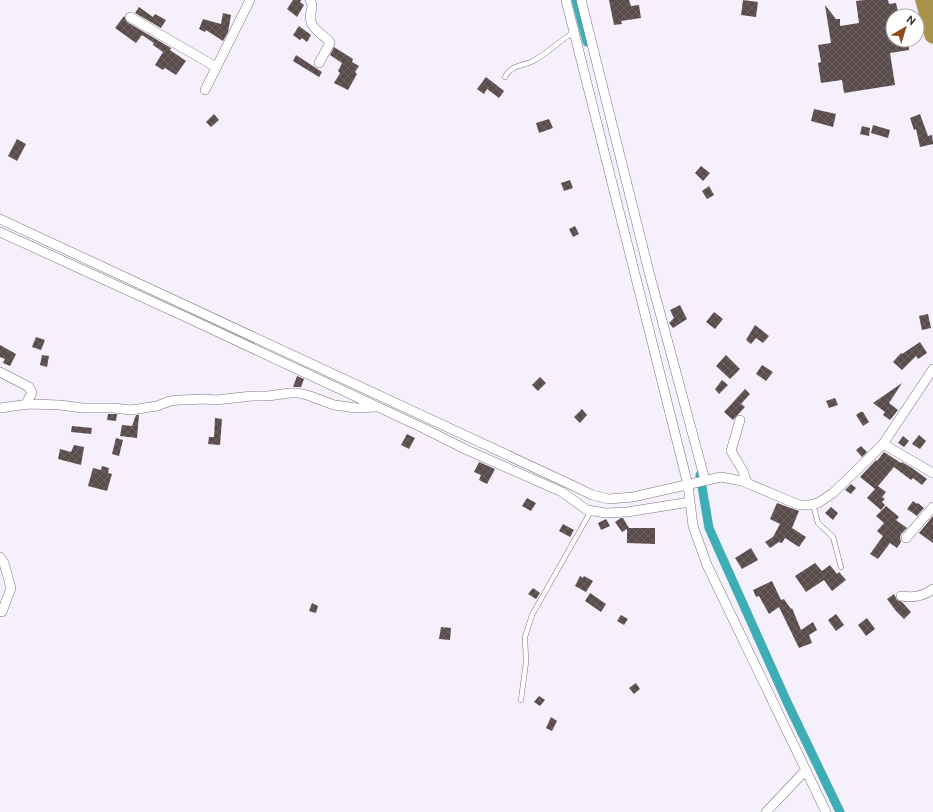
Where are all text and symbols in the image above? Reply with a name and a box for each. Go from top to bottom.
north arrow [885,8,925,48]
text: N [904,13,918,27]

